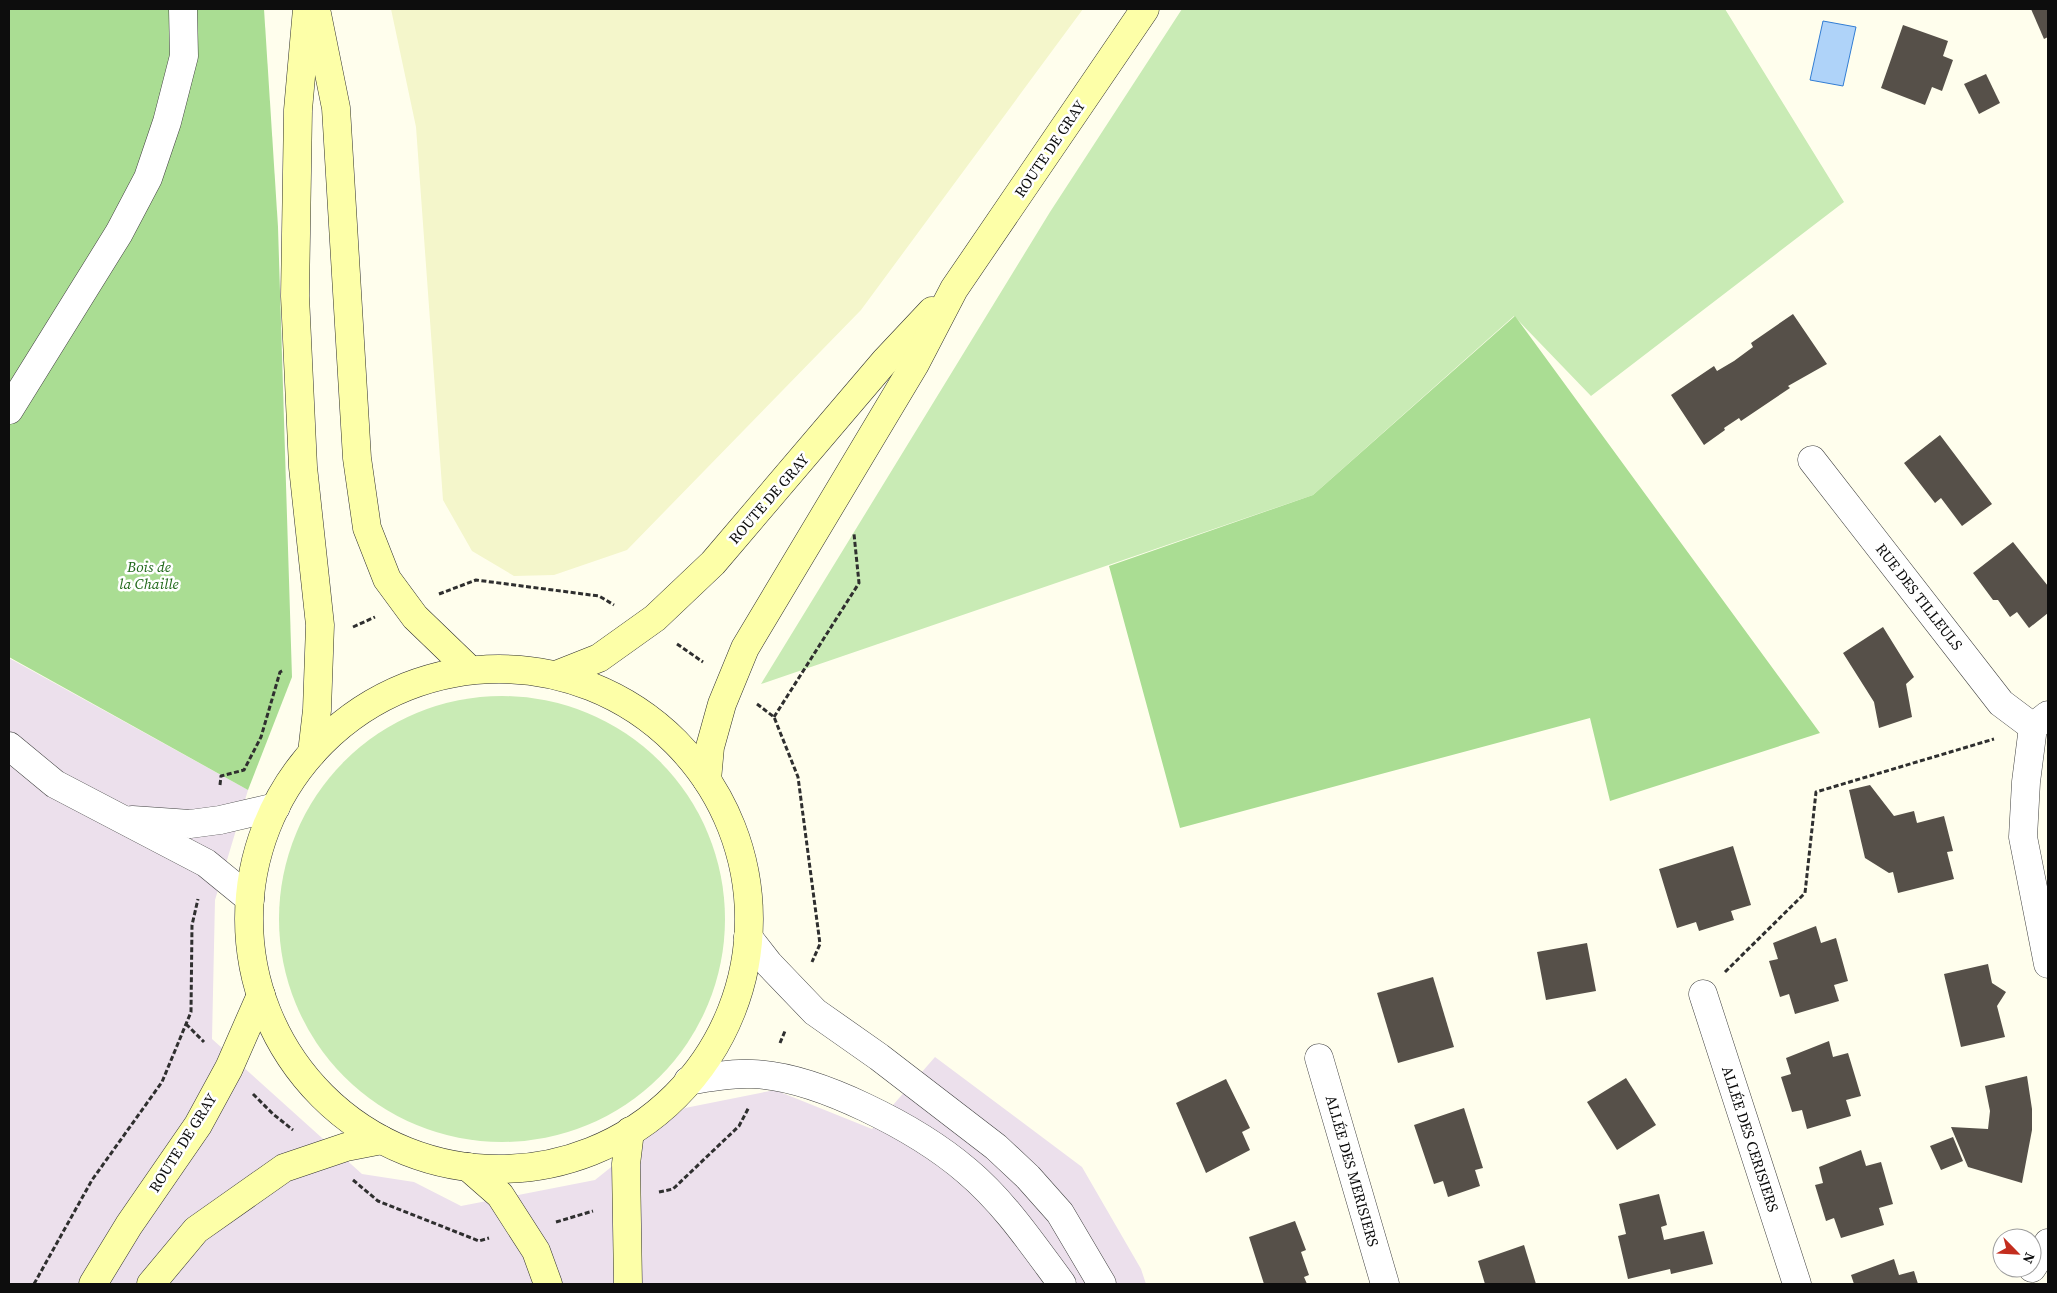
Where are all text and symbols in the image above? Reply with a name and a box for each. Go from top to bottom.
street label: ROUTE DE GRAY [1009,96,1090,201]
street label: ROUTE DE GRAY [724,449,814,548]
street label: RUE DES TILLEULS [1871,539,1968,655]
park label: Bois de la Chaille [119,556,179,594]
street label: ALLÉE DES CERISIERS [1717,1063,1784,1215]
street label: ROUTE DE GRAY [144,1089,222,1196]
street label: ALLÉE DES MERISIERS [1321,1093,1384,1249]
north arrow [1992,1228,2042,1278]
text: N [2018,1250,2040,1267]

